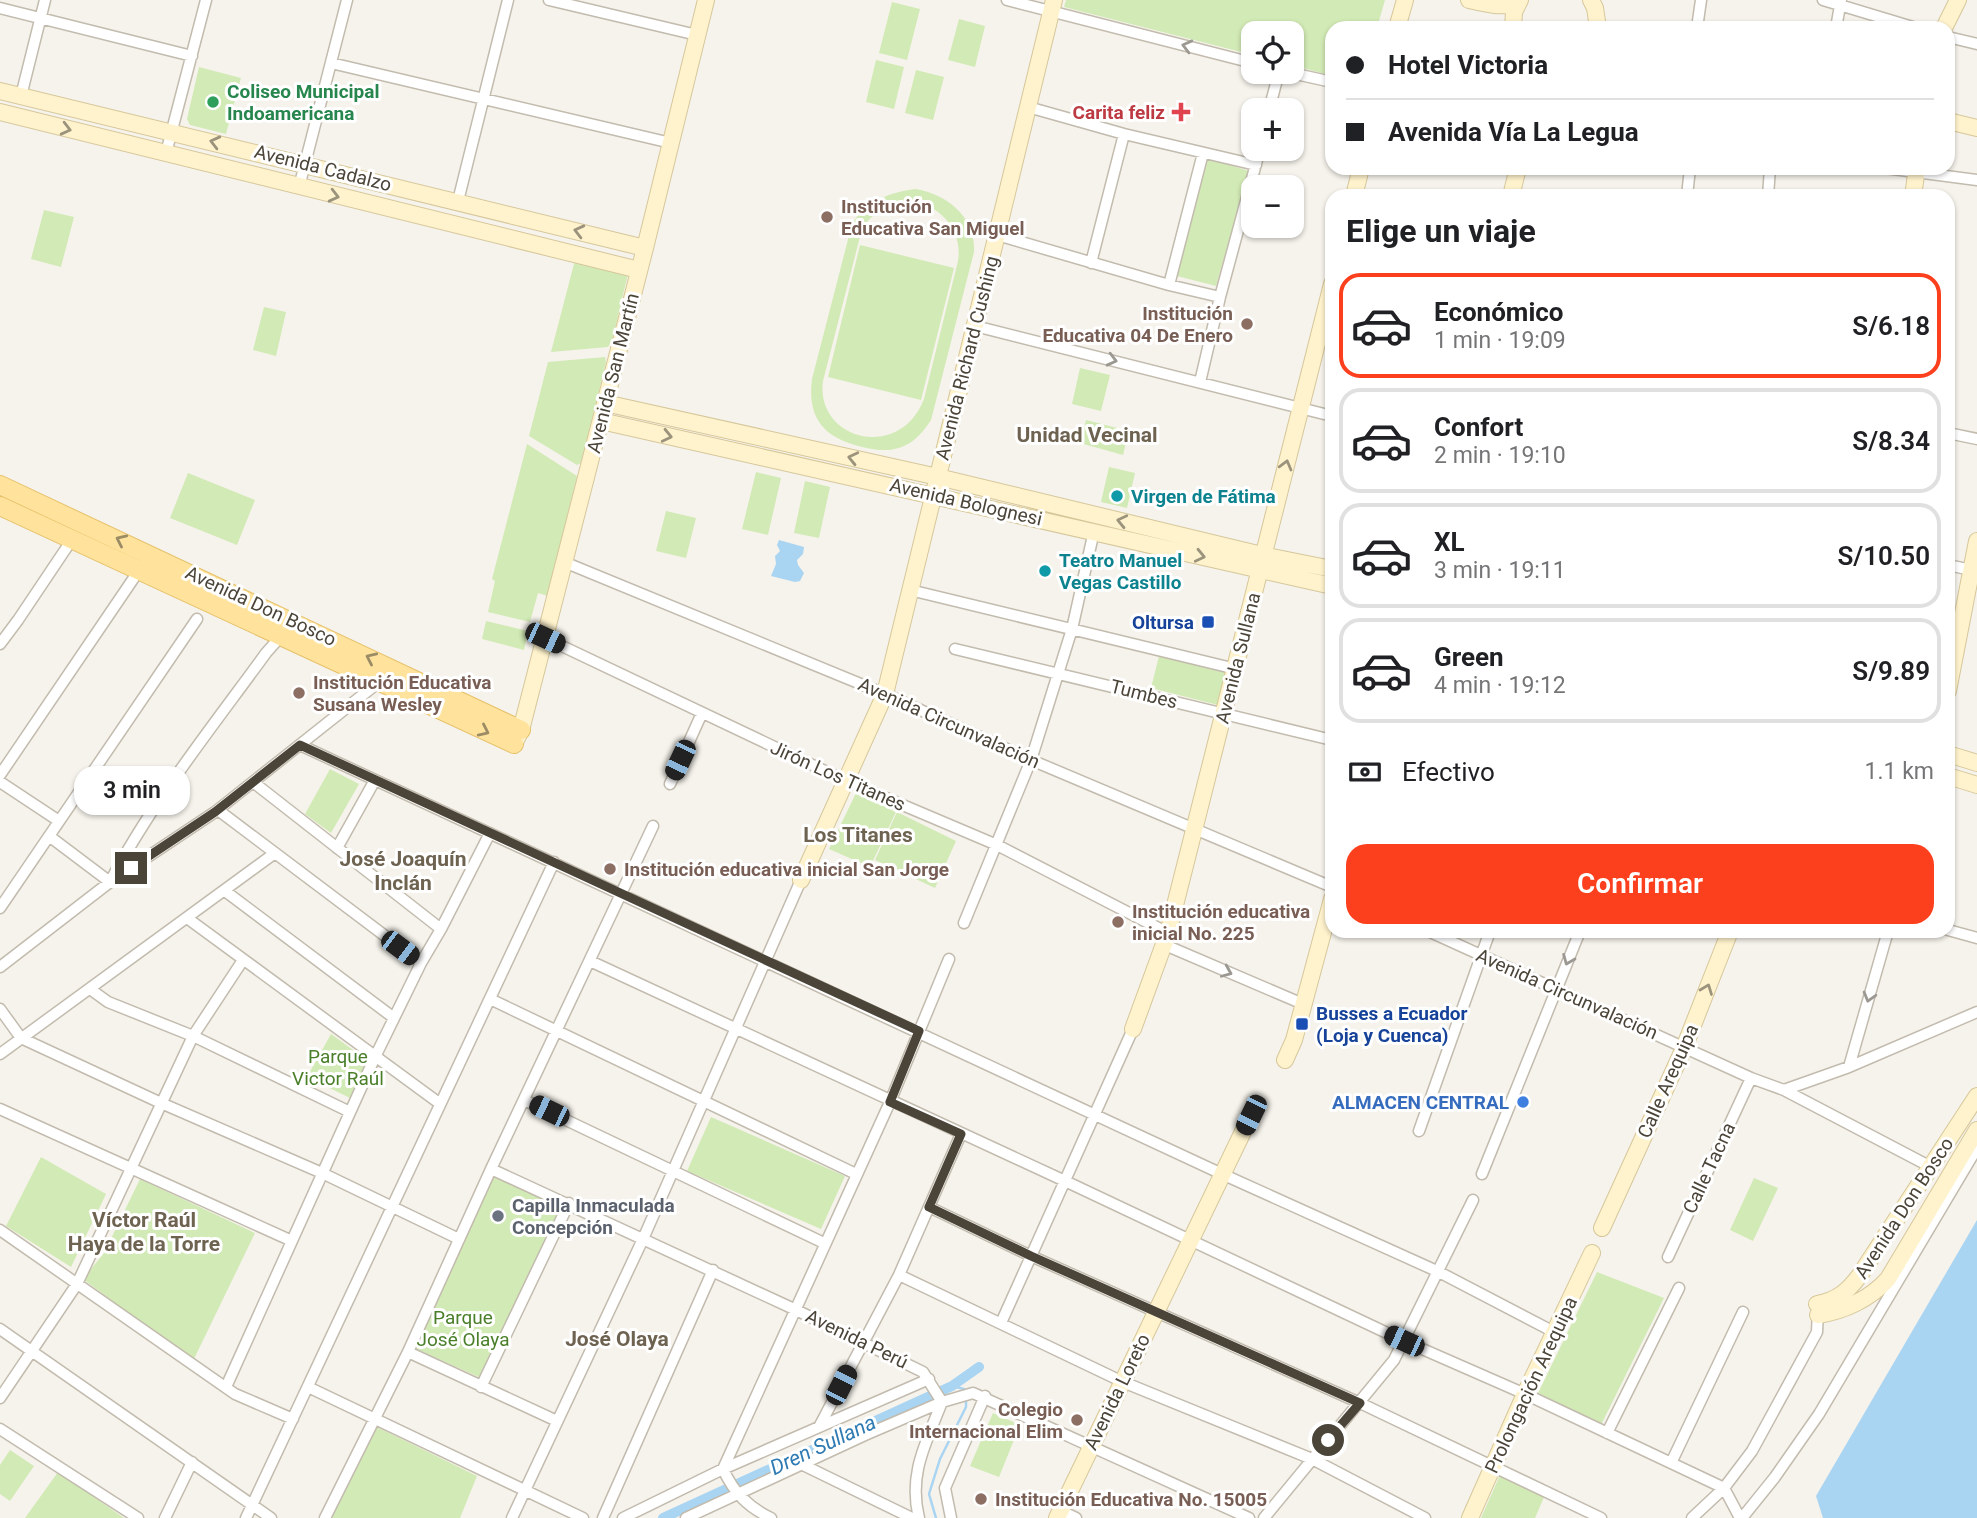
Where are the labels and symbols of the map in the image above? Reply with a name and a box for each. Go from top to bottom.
one-way arrow [1181,40,1193,54]
place label: Coliseo Municipal Indoamericana [227,80,379,125]
marker: Coliseo Municipal Indoamericana [205,94,221,110]
place label: Carita feliz [1073,101,1165,124]
marker: Carita feliz [1171,102,1191,122]
one-way arrow [60,121,72,135]
one-way arrow [210,136,222,150]
street label: Avenida Cadalzo [252,140,394,196]
one-way arrow [328,187,340,202]
place label: Institución Educativa San Miguel [841,195,1024,240]
marker: Institución Educativa San Miguel [819,209,835,225]
one-way arrow [573,225,585,239]
street label: Avenida Richard Cushing [930,254,1004,462]
street label: Avenida San Martín [582,291,644,455]
place label: Institución Educativa 04 De Enero [1042,302,1233,347]
marker: Institución Educativa 04 De Enero [1239,316,1255,332]
one-way arrow [1106,352,1118,366]
district label: Unidad Vecinal [1017,423,1157,447]
one-way arrow [661,427,673,442]
one-way arrow [847,452,859,467]
one-way arrow [1278,459,1292,471]
street label: Avenida Bolognesi [888,473,1044,531]
place label: Virgen de Fátima [1131,485,1276,508]
marker: Virgen de Fátima [1109,488,1125,504]
one-way arrow [1116,515,1128,529]
one-way arrow [116,535,128,549]
one-way arrow [1194,547,1206,562]
place label: Teatro Manuel Vegas Castillo [1059,549,1182,594]
street label: Avenida Don Bosco [182,561,340,651]
marker: Teatro Manuel Vegas Castillo [1037,563,1053,579]
street label: Avenida Sullana [1211,590,1265,726]
place label: Oltursa [1132,611,1194,634]
marker: Oltursa [1200,614,1216,630]
car [522,620,569,656]
one-way arrow [366,653,378,667]
place label: Institución Educativa Susana Wesley [313,671,492,716]
street label: Avenida Circunvalación [855,673,1043,773]
street label: Tumbes [1108,675,1180,713]
marker: Institución Educativa Susana Wesley [291,685,307,701]
one-way arrow [477,722,489,736]
street label: Jirón Los Titanes [767,736,909,816]
car [662,737,699,783]
callout: 3 min [73,766,189,816]
district label: Los Titanes [803,823,913,847]
district label: José Joaquín Inclán [340,847,466,895]
route end [115,852,147,884]
place label: Institución educativa inicial San Jorge [624,858,949,881]
marker: Institución educativa inicial San Jorge [602,861,618,877]
place label: Institución educativa inicial No. 225 [1132,900,1310,945]
marker: Institución educativa inicial No. 225 [1110,914,1126,930]
car [377,927,424,969]
street label: Avenida Circunvalación [1473,944,1661,1044]
one-way arrow [1563,953,1577,965]
one-way arrow [1220,964,1233,978]
one-way arrow [1699,984,1713,996]
one-way arrow [1863,990,1878,1002]
place label: Busses a Ecuador (Loja y Cuenca) [1316,1002,1468,1047]
marker: Busses a Ecuador (Loja y Cuenca) [1294,1016,1310,1032]
street label: Calle Arequipa [1633,1020,1703,1142]
park label: Parque Victor Raúl [292,1045,384,1090]
place label: ALMACEN CENTRAL [1332,1091,1509,1114]
car [526,1092,573,1130]
car [1233,1092,1270,1138]
marker: ALMACEN CENTRAL [1515,1094,1531,1110]
street label: Calle Tacna [1678,1119,1740,1217]
street label: Avenida Don Bosco [1850,1133,1958,1283]
place label: Capilla Inmaculada Concepción [512,1194,675,1239]
district label: Víctor Raúl Haya de la Torre [68,1208,220,1256]
marker: Capilla Inmaculada Concepción [490,1208,506,1224]
street label: Prolongación Arequipa [1480,1293,1582,1477]
street label: Avenida Perú [802,1304,912,1374]
park label: Parque José Olaya [417,1306,510,1351]
car [1381,1323,1428,1359]
district label: José Olaya [565,1327,669,1351]
street label: Avenida Loreto [1079,1330,1155,1454]
car [823,1362,860,1408]
place label: Colegio Internacional Elim [909,1398,1063,1443]
water label: Dren Sullana [766,1410,880,1480]
marker: Colegio Internacional Elim [1069,1412,1085,1428]
route start [1312,1424,1344,1456]
place label: Institución Educativa No. 15005 [995,1488,1267,1511]
marker: Institución Educativa No. 15005 [973,1491,989,1507]

